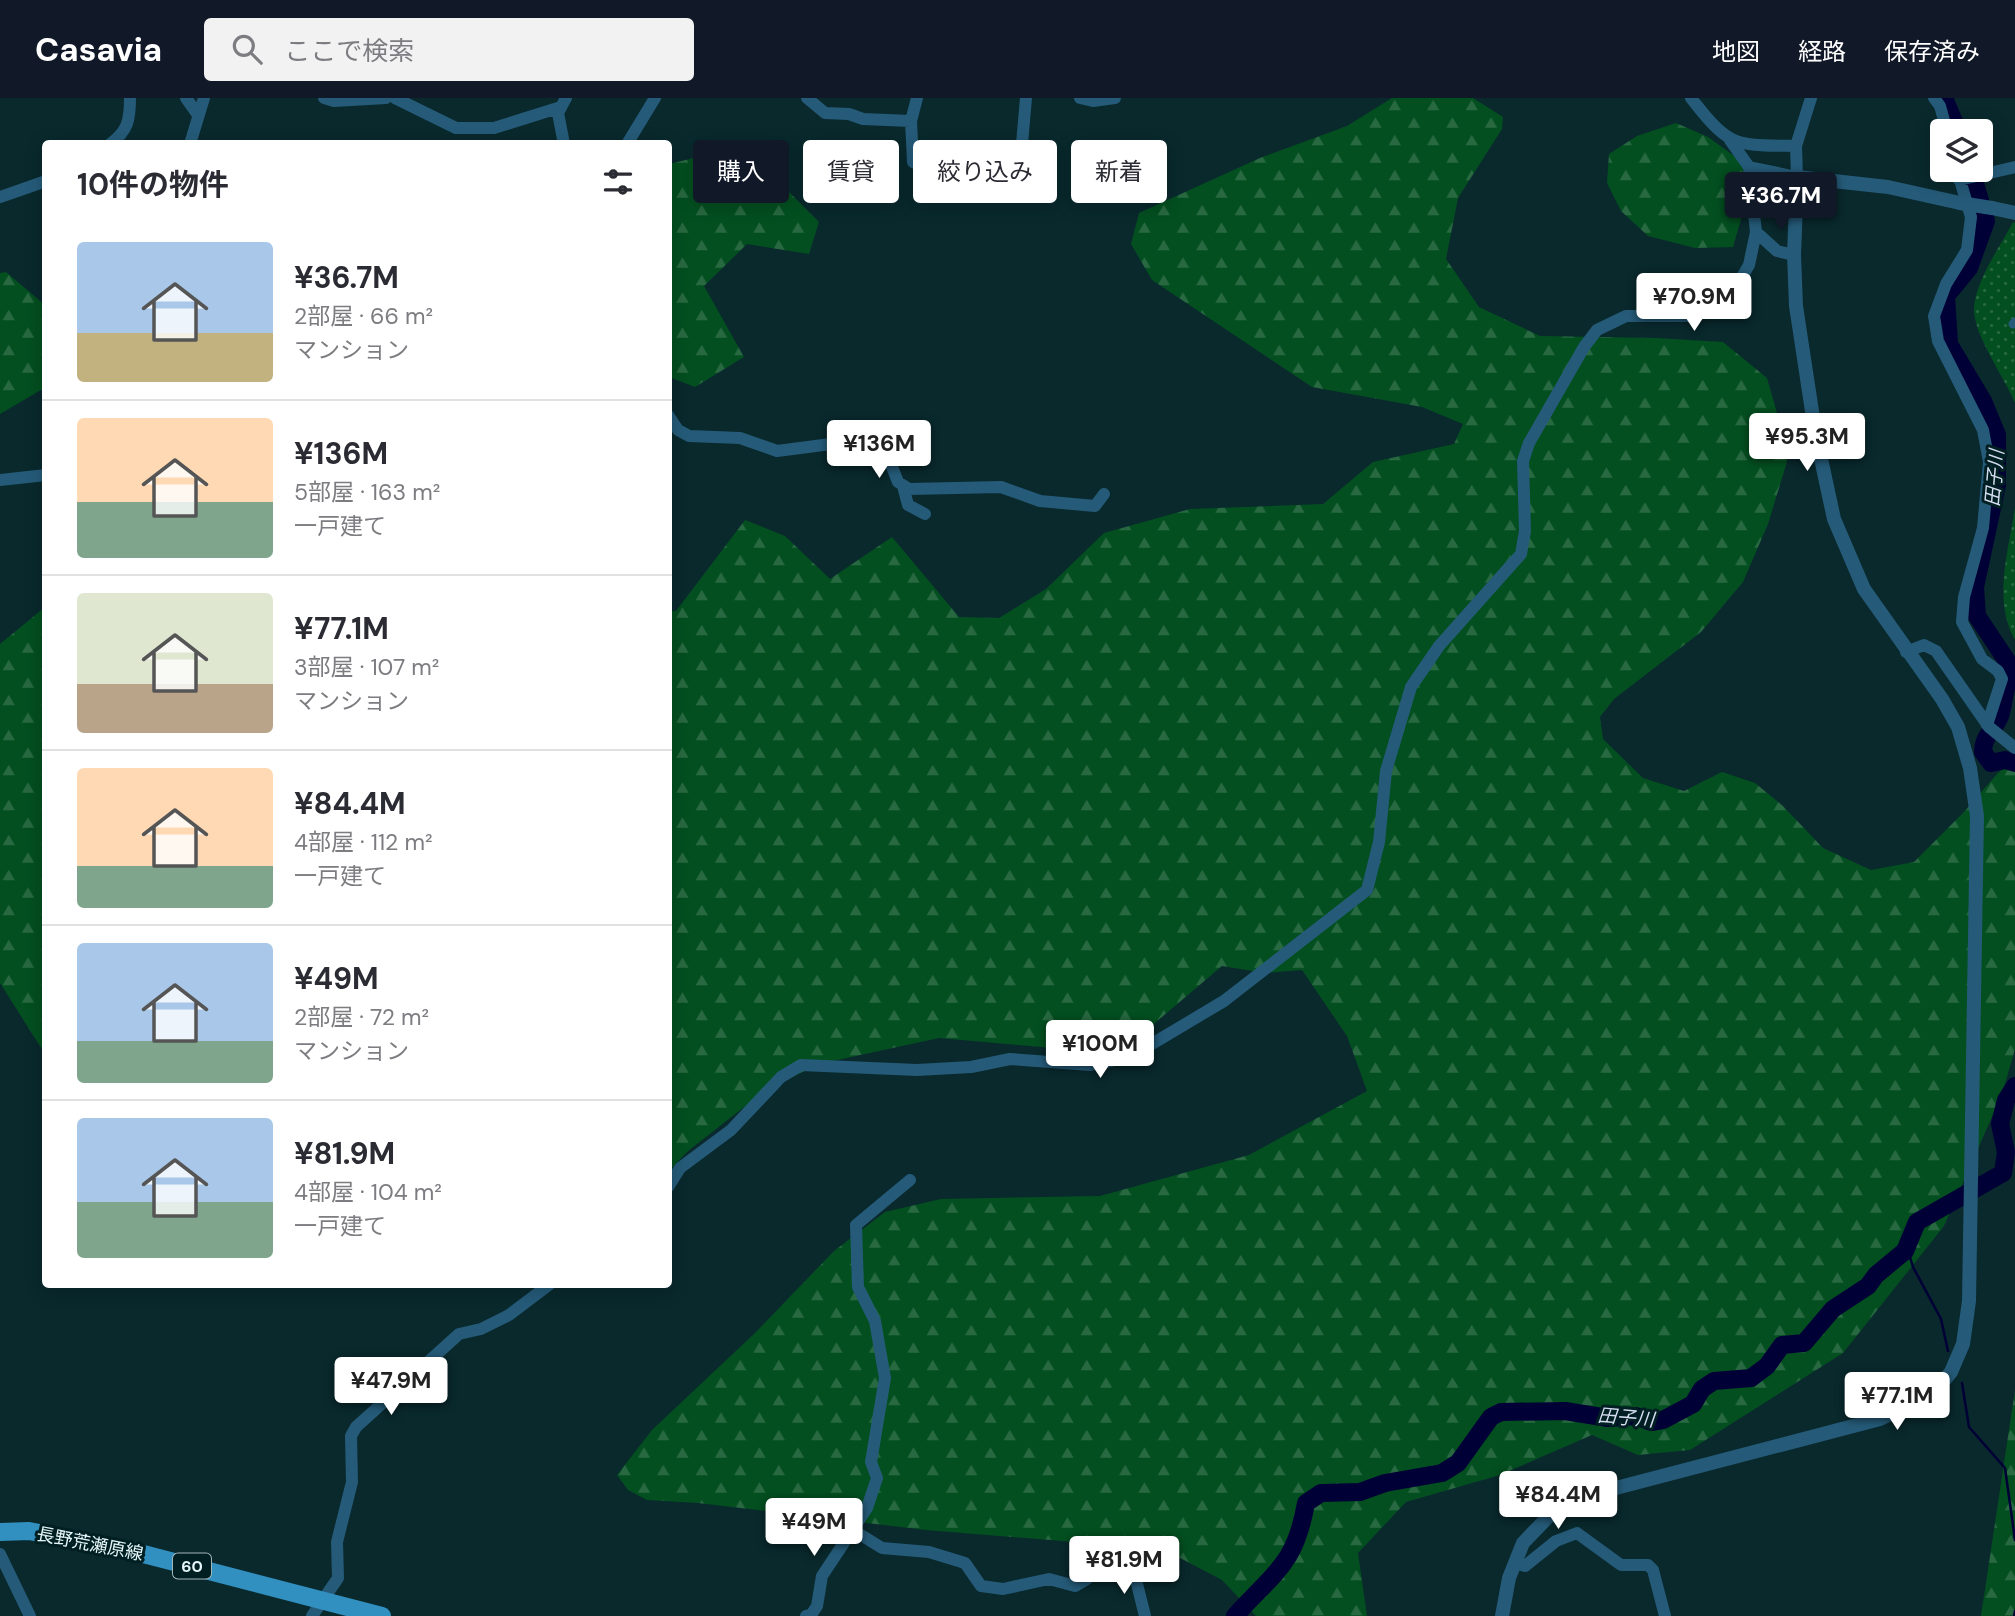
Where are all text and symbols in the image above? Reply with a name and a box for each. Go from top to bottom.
search box [204,18,694,81]
text: Casavia [35,28,162,71]
icon: search [228,30,266,68]
text: ここで検索 [284,34,414,68]
text: 地図 [1712,36,1760,67]
text: 経路 [1798,36,1846,67]
text: 保存済み [1884,36,1980,67]
map controls [1930,119,1993,182]
button: layers [1930,119,1993,182]
chip: 購入 [693,140,789,203]
chip: 賃貸 [803,140,899,203]
chip: 絞り込み [913,140,1057,203]
chip: 新着 [1071,140,1167,203]
icon: filters [599,163,637,201]
text: 10件の物件 [77,165,229,204]
pin: ¥36.7M [1724,172,1838,232]
text: ¥36.7M [1741,180,1821,210]
text: ¥36.7M [294,258,399,297]
icon: home [133,270,217,354]
pin: ¥70.9M [1637,274,1751,333]
text: ¥70.9M [1652,281,1736,311]
text: 2部屋 · 66 m² [294,301,433,331]
text: マンション [294,335,409,365]
pin: ¥95.3M [1750,414,1864,473]
pin: ¥136M [830,420,928,480]
text: ¥95.3M [1765,421,1849,451]
text: ¥136M [843,428,915,458]
text: ¥136M [294,434,388,473]
icon: home [133,446,217,530]
water label: 田子川 [1980,447,2010,508]
text: 5部屋 · 163 m² [294,477,440,507]
text: 一戸建て [294,511,386,541]
text: ¥77.1M [294,609,389,648]
icon: home [133,621,217,705]
text: 3部屋 · 107 m² [294,652,439,682]
text: マンション [294,686,409,716]
text: ¥84.4M [294,784,406,823]
icon: home [133,796,217,880]
text: 4部屋 · 112 m² [294,827,433,857]
text: 一戸建て [294,861,386,891]
text: ¥49M [294,959,379,998]
icon: home [133,971,217,1055]
text: 2部屋 · 72 m² [294,1002,429,1032]
pin: ¥100M [1051,1020,1149,1080]
text: ¥100M [1062,1028,1138,1058]
text: マンション [294,1036,409,1066]
text: ¥81.9M [294,1134,395,1173]
icon: home [133,1146,217,1230]
text: 4部屋 · 104 m² [294,1177,442,1207]
text: 一戸建て [294,1211,386,1241]
pin: ¥47.9M [334,1358,448,1417]
text: ¥47.9M [351,1365,431,1395]
pin: ¥77.1M [1840,1372,1954,1432]
text: ¥77.1M [1861,1380,1933,1410]
water label: 田子川 [1596,1403,1657,1433]
pin: ¥84.4M [1501,1472,1615,1531]
text: ¥84.4M [1515,1479,1601,1509]
pin: ¥49M [773,1498,855,1558]
text: ¥49M [782,1506,846,1536]
street label: 長野荒瀬原線 [35,1522,145,1566]
pin: ¥81.9M [1067,1536,1181,1596]
text: ¥81.9M [1085,1544,1163,1574]
road number: 60 [173,1554,211,1578]

